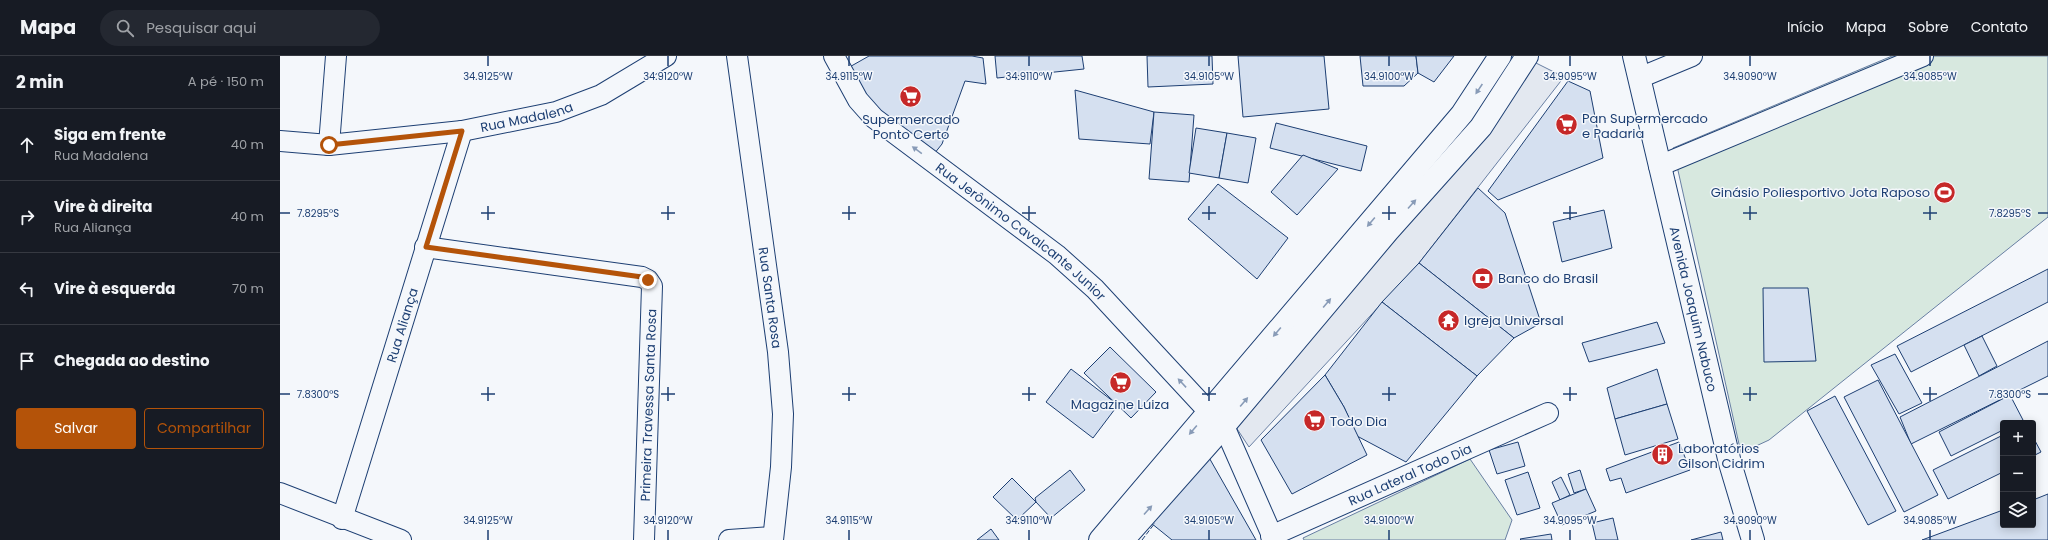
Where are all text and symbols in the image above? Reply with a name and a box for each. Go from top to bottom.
search box [100,10,380,46]
text: Mapa [20,14,76,41]
icon: search [114,17,136,39]
text: Pesquisar aqui [146,17,257,38]
text: Início [1787,17,1824,37]
text: Mapa [1846,17,1886,37]
text: Sobre [1908,17,1949,37]
text: Contato [1971,17,2028,37]
text: 34.9125°W [463,69,513,84]
text: 34.9120°W [643,69,693,84]
text: 34.9115°W [825,69,873,84]
text: 34.9110°W [1005,69,1053,84]
text: 34.9105°W [1184,69,1234,84]
text: 34.9100°W [1364,69,1414,84]
text: 34.9095°W [1543,69,1597,84]
text: 34.9090°W [1723,69,1777,84]
text: 34.9085°W [1903,69,1957,84]
text: 2 min [16,70,64,94]
text: A pé · 150 m [188,72,264,91]
one-way arrow [1475,83,1483,94]
supermarket icon: Supermercado Ponto Certo [898,84,924,110]
street label: Rua Madalena [479,97,576,137]
place label: Pan Supermercado e Padaria [1582,109,1708,143]
place label: Supermercado Ponto Certo [862,110,960,144]
supermarket icon: Pan Supermercado e Padaria [1554,112,1580,138]
text: Siga em frente [54,124,166,145]
icon: ahead [16,134,38,156]
text: 40 m [231,135,264,154]
route start [320,136,338,154]
text: Rua Madalena [54,146,148,165]
one-way arrow [912,146,923,154]
street label: Rua Jerônimo Cavalcante Junior [932,158,1110,305]
sports icon: Ginásio Poliesportivo Jota Raposo [1932,179,1958,205]
place label: Ginásio Poliesportivo Jota Raposo [1711,183,1930,202]
text: Vire à direita [54,196,153,217]
one-way arrow [1407,199,1417,209]
icon: right [16,206,38,228]
text: 7.8295°S [297,206,339,221]
text: 7.8295°S [1989,206,2031,221]
text: 40 m [231,207,264,226]
one-way arrow [1366,217,1375,227]
text: Rua Aliança [54,218,131,237]
street label: Avenida Joaquim Nabuco [1665,225,1722,394]
street label: Rua Santa Rosa [754,246,786,350]
bank icon: Banco do Brasil [1469,265,1495,291]
place label: Banco do Brasil [1498,269,1598,288]
route end [639,271,657,289]
icon: left [16,278,38,300]
text: Vire à esquerda [54,278,176,299]
text: 70 m [232,279,264,298]
street label: Rua Aliança [382,285,423,365]
one-way arrow [1323,298,1332,308]
temple icon: Igreja Universal [1435,307,1461,333]
street label: Primeira Travessa Santa Rosa [636,308,661,502]
place label: Igreja Universal [1464,311,1564,330]
one-way arrow [1273,327,1282,337]
icon: arrive [16,350,38,372]
text: Chegada ao destino [54,350,210,371]
supermarket icon: Magazine Luiza [1107,369,1133,395]
one-way arrow [1177,378,1187,388]
text: 7.8300°S [297,387,339,402]
text: 7.8300°S [1989,387,2031,402]
place label: Magazine Luiza [1071,395,1169,414]
one-way arrow [1239,397,1248,408]
button: Salvar [16,408,136,449]
button: Compartilhar [144,408,264,449]
supermarket icon: Todo Dia [1302,408,1328,434]
place label: Todo Dia [1330,412,1387,431]
map controls [2000,420,2036,528]
button: + [2000,420,2036,456]
one-way arrow [1188,425,1197,436]
street label: Rua Lateral Todo Dia [1345,439,1475,510]
place label: Laboratórios Gilson Cidrim [1678,439,1765,473]
building icon: Laboratórios Gilson Cidrim [1650,442,1676,468]
button: − [2000,456,2036,492]
button: layers [2000,492,2036,528]
one-way arrow [1144,505,1153,516]
text: 34.9125°W [463,513,513,528]
text: 34.9120°W [643,513,693,528]
text: 34.9115°W [825,513,873,528]
text: 34.9110°W [1005,513,1053,528]
text: 34.9105°W [1184,513,1234,528]
text: 34.9100°W [1364,513,1414,528]
text: 34.9095°W [1543,513,1597,528]
text: 34.9090°W [1723,513,1777,528]
text: 34.9085°W [1903,513,1957,528]

